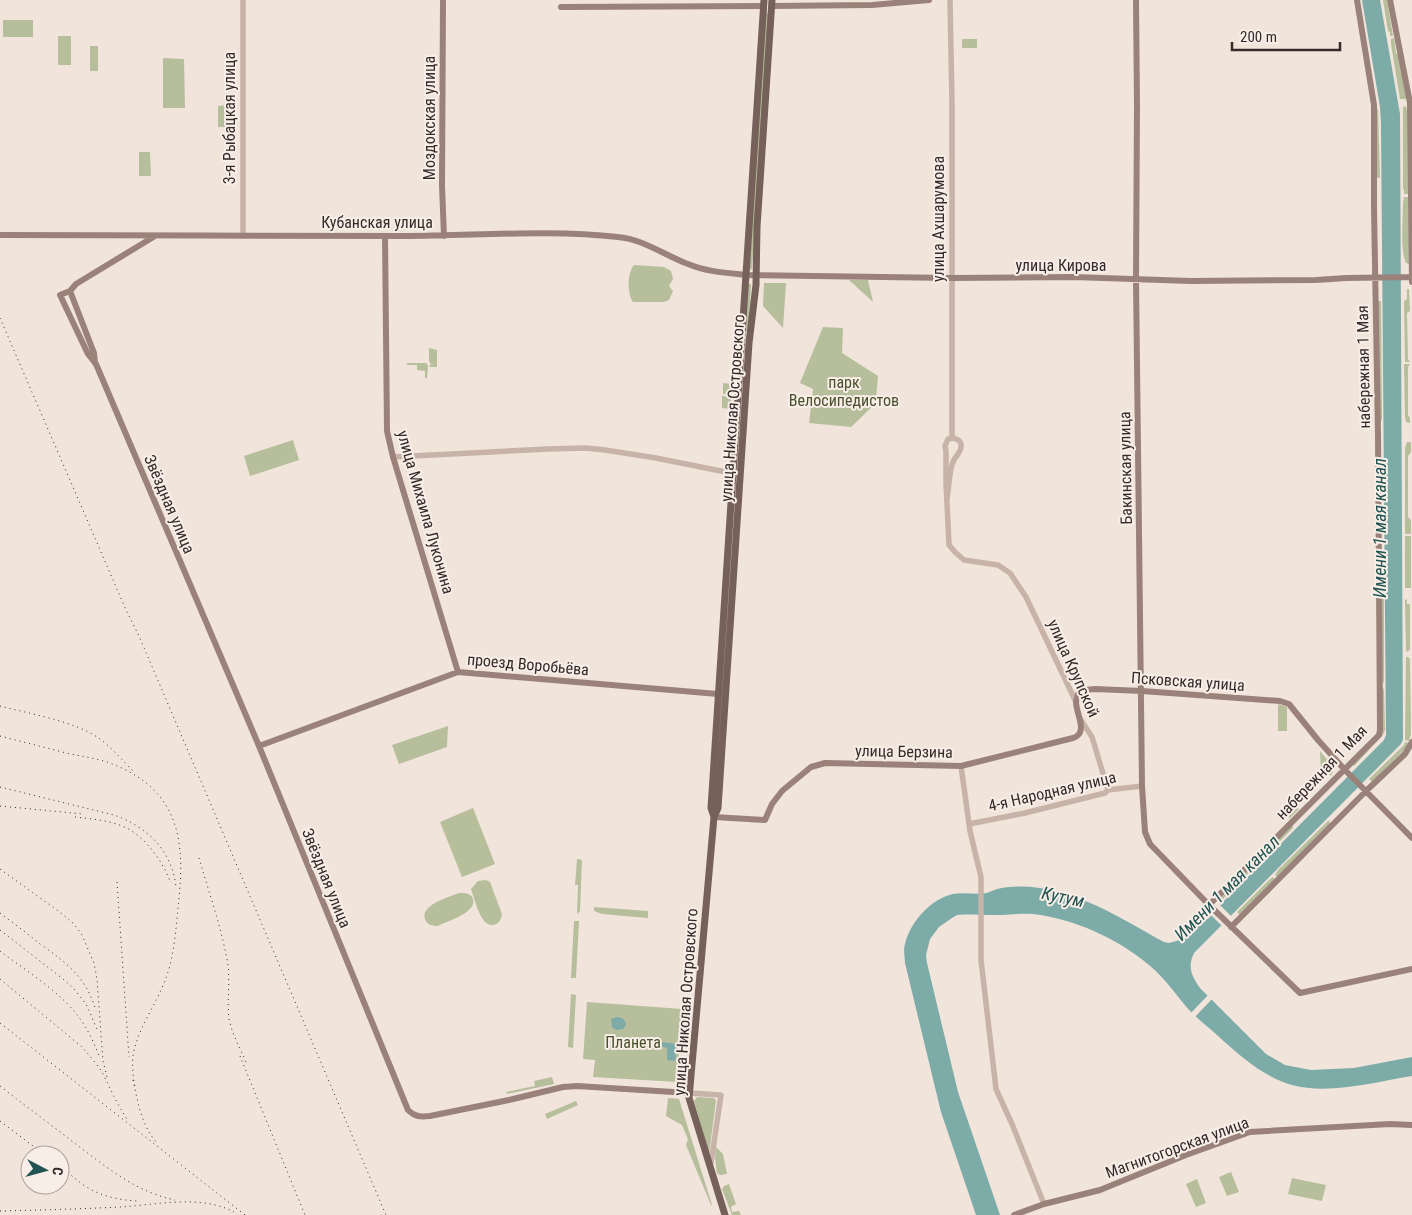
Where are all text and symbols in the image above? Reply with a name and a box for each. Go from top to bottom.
scale bar [1232,20,1340,52]
text: 200 m [1240,28,1277,46]
street label: 3-я Рыбацкая улица [220,52,239,184]
street label: Моздокская улица [420,56,439,180]
street label: улица Ахшарумова [929,156,948,282]
street label: Кубанская улица [321,213,433,232]
street label: улица Кирова [1016,256,1106,275]
street label: набережная 1 Мая [1353,305,1374,429]
street label: улица Николая Островского [716,314,749,502]
park label: парк Велосипедистов [789,373,899,410]
street label: Бакинская улица [1115,411,1136,525]
street label: улица Михаила Луконина [393,428,458,596]
street label: Звёздная улица [140,452,199,556]
water label: Имени 1 мая канал [1369,458,1390,598]
street label: улица Крупской [1044,616,1104,720]
street label: проезд Воробьёва [466,650,590,679]
street label: Псковская улица [1131,668,1245,695]
street label: набережная 1 Мая [1272,721,1371,823]
street label: улица Берзина [855,741,953,762]
street label: 4-я Народная улица [986,768,1118,815]
street label: Звёздная улица [298,826,355,931]
water label: Имени 1 мая канал [1170,831,1284,945]
water label: Кутум [1040,882,1086,911]
street label: улица Николая Островского [669,908,702,1096]
park label: Планета [605,1033,661,1052]
street label: Магнитогорская улица [1103,1113,1251,1182]
north arrow [20,1145,70,1195]
text: С [50,1167,66,1176]

